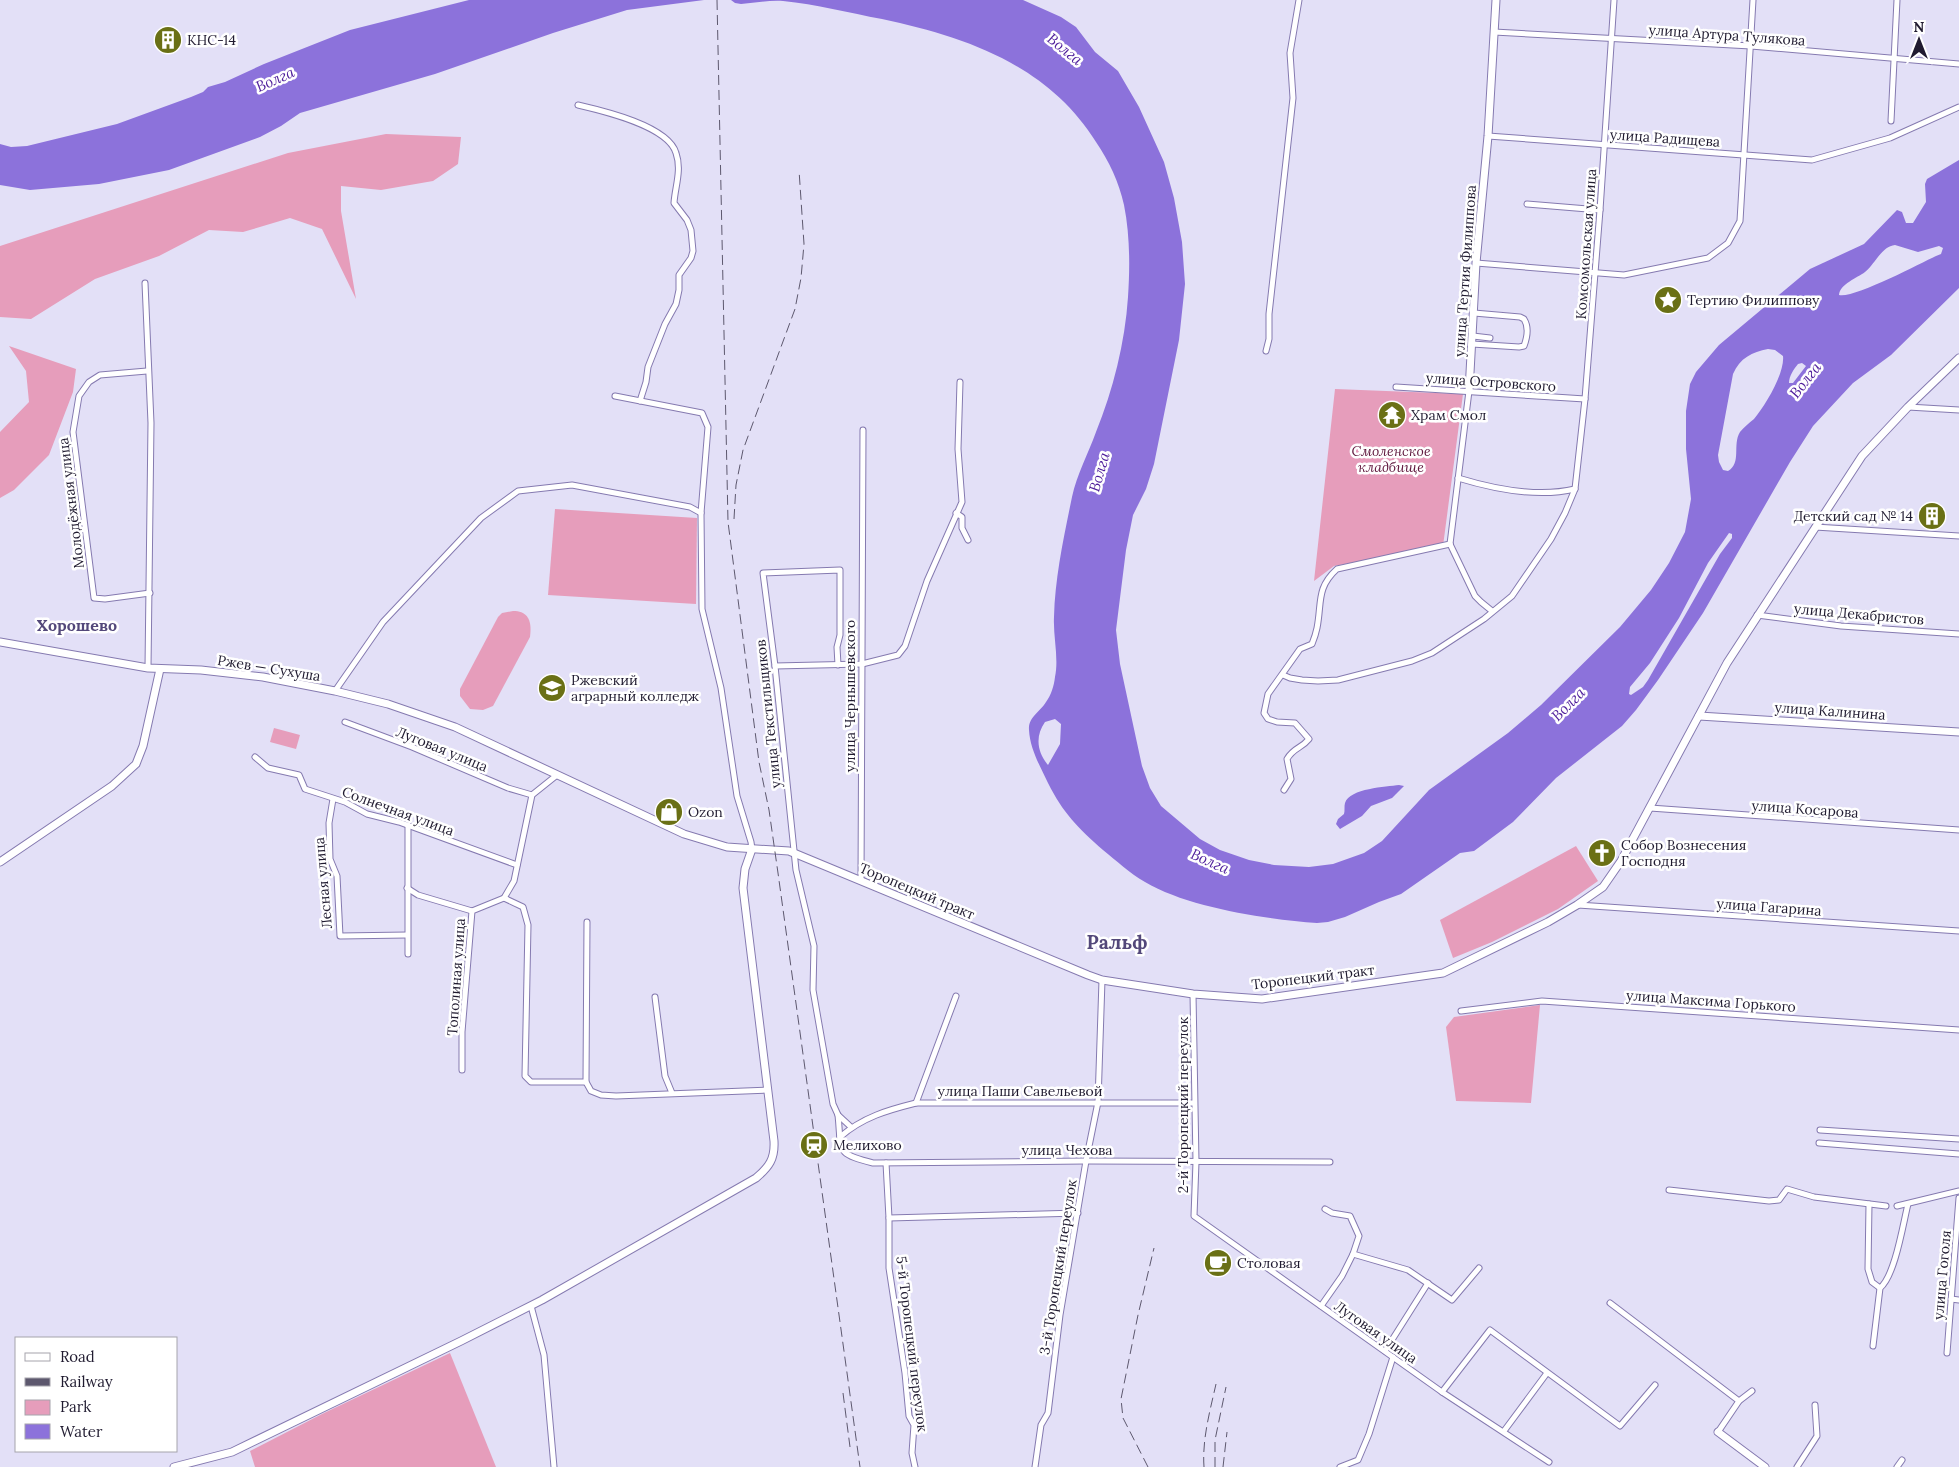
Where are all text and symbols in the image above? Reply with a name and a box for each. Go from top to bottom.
north arrow [1894,15,1944,65]
text: N [1914,18,1925,36]
street label: улица Артура Тулякова [1648,21,1806,49]
building icon: КНС-14 [153,25,183,55]
water label: Волга [1043,29,1087,70]
place label: КНС-14 [187,31,236,49]
water label: Волга [253,62,298,96]
street label: улица Радищева [1609,125,1721,151]
street label: Комсомольская улица [1572,168,1600,320]
street label: улица Тертия Филиппова [1450,184,1480,358]
place icon: Тертию Филиппову [1653,285,1683,315]
place label: Тертию Филиппову [1687,291,1820,309]
water label: Волга [1785,358,1825,402]
street label: улица Островского [1425,368,1557,396]
temple icon: Храм Смол [1377,400,1407,430]
place label: Храм Смол [1411,406,1486,424]
street label: Молодёжная улица [54,437,88,569]
park label: Смоленское кладбище [1351,442,1431,476]
water label: Волга [1084,449,1114,494]
building icon: Детский сад № 14 [1917,501,1947,531]
place label: Детский сад № 14 [1793,507,1913,525]
street label: улица Декабристов [1793,599,1925,629]
district label: Хорошево [37,615,117,635]
street label: улица Чернышевского [841,620,859,772]
street label: улица Текстильщиков [751,639,785,789]
street label: Ржев — Сухуша [216,651,322,685]
place label: Ржевский аграрный колледж [571,671,699,705]
school or university icon: Ржевский аграрный колледж [537,673,567,703]
water label: Волга [1547,683,1589,725]
street label: улица Калинина [1774,698,1886,724]
street label: Луговая улица [393,722,491,776]
street label: Солнечная улица [340,782,456,840]
street label: улица Косарова [1751,796,1859,822]
shop icon: Ozon [654,797,684,827]
place label: Ozon [688,803,723,821]
street label: Лесная улица [310,836,336,930]
place label: Собор Вознесения Господня [1621,836,1746,870]
church icon: Собор Вознесения Господня [1587,838,1617,868]
water label: Волга [1188,844,1233,878]
street label: Торопецкий тракт [857,859,977,923]
street label: улица Гагарина [1716,894,1822,920]
street label: Тополиная улица [443,918,469,1036]
district label: Ральф [1087,930,1147,954]
street label: Торопецкий тракт [1251,961,1375,993]
street label: улица Максима Горького [1626,986,1796,1016]
street label: 2-й Торопецкий переулок [1174,1016,1192,1193]
street label: улица Паши Савельевой [938,1082,1103,1100]
station icon: Мелихово [799,1130,829,1160]
place label: Мелихово [833,1136,902,1154]
street label: улица Чехова [1021,1141,1113,1159]
street label: 3-й Торопецкий переулок [1035,1178,1081,1356]
street label: улица Гоголя [1929,1229,1955,1321]
cafe icon: Столовая [1203,1248,1233,1278]
place label: Столовая [1237,1254,1301,1272]
street label: 5-й Торопецкий переулок [892,1255,932,1433]
street label: Луговая улица [1331,1297,1421,1367]
legend [15,1337,178,1452]
text: Road [60,1347,95,1366]
text: Railway [60,1372,113,1391]
text: Park [60,1397,91,1416]
text: Water [60,1422,103,1441]

